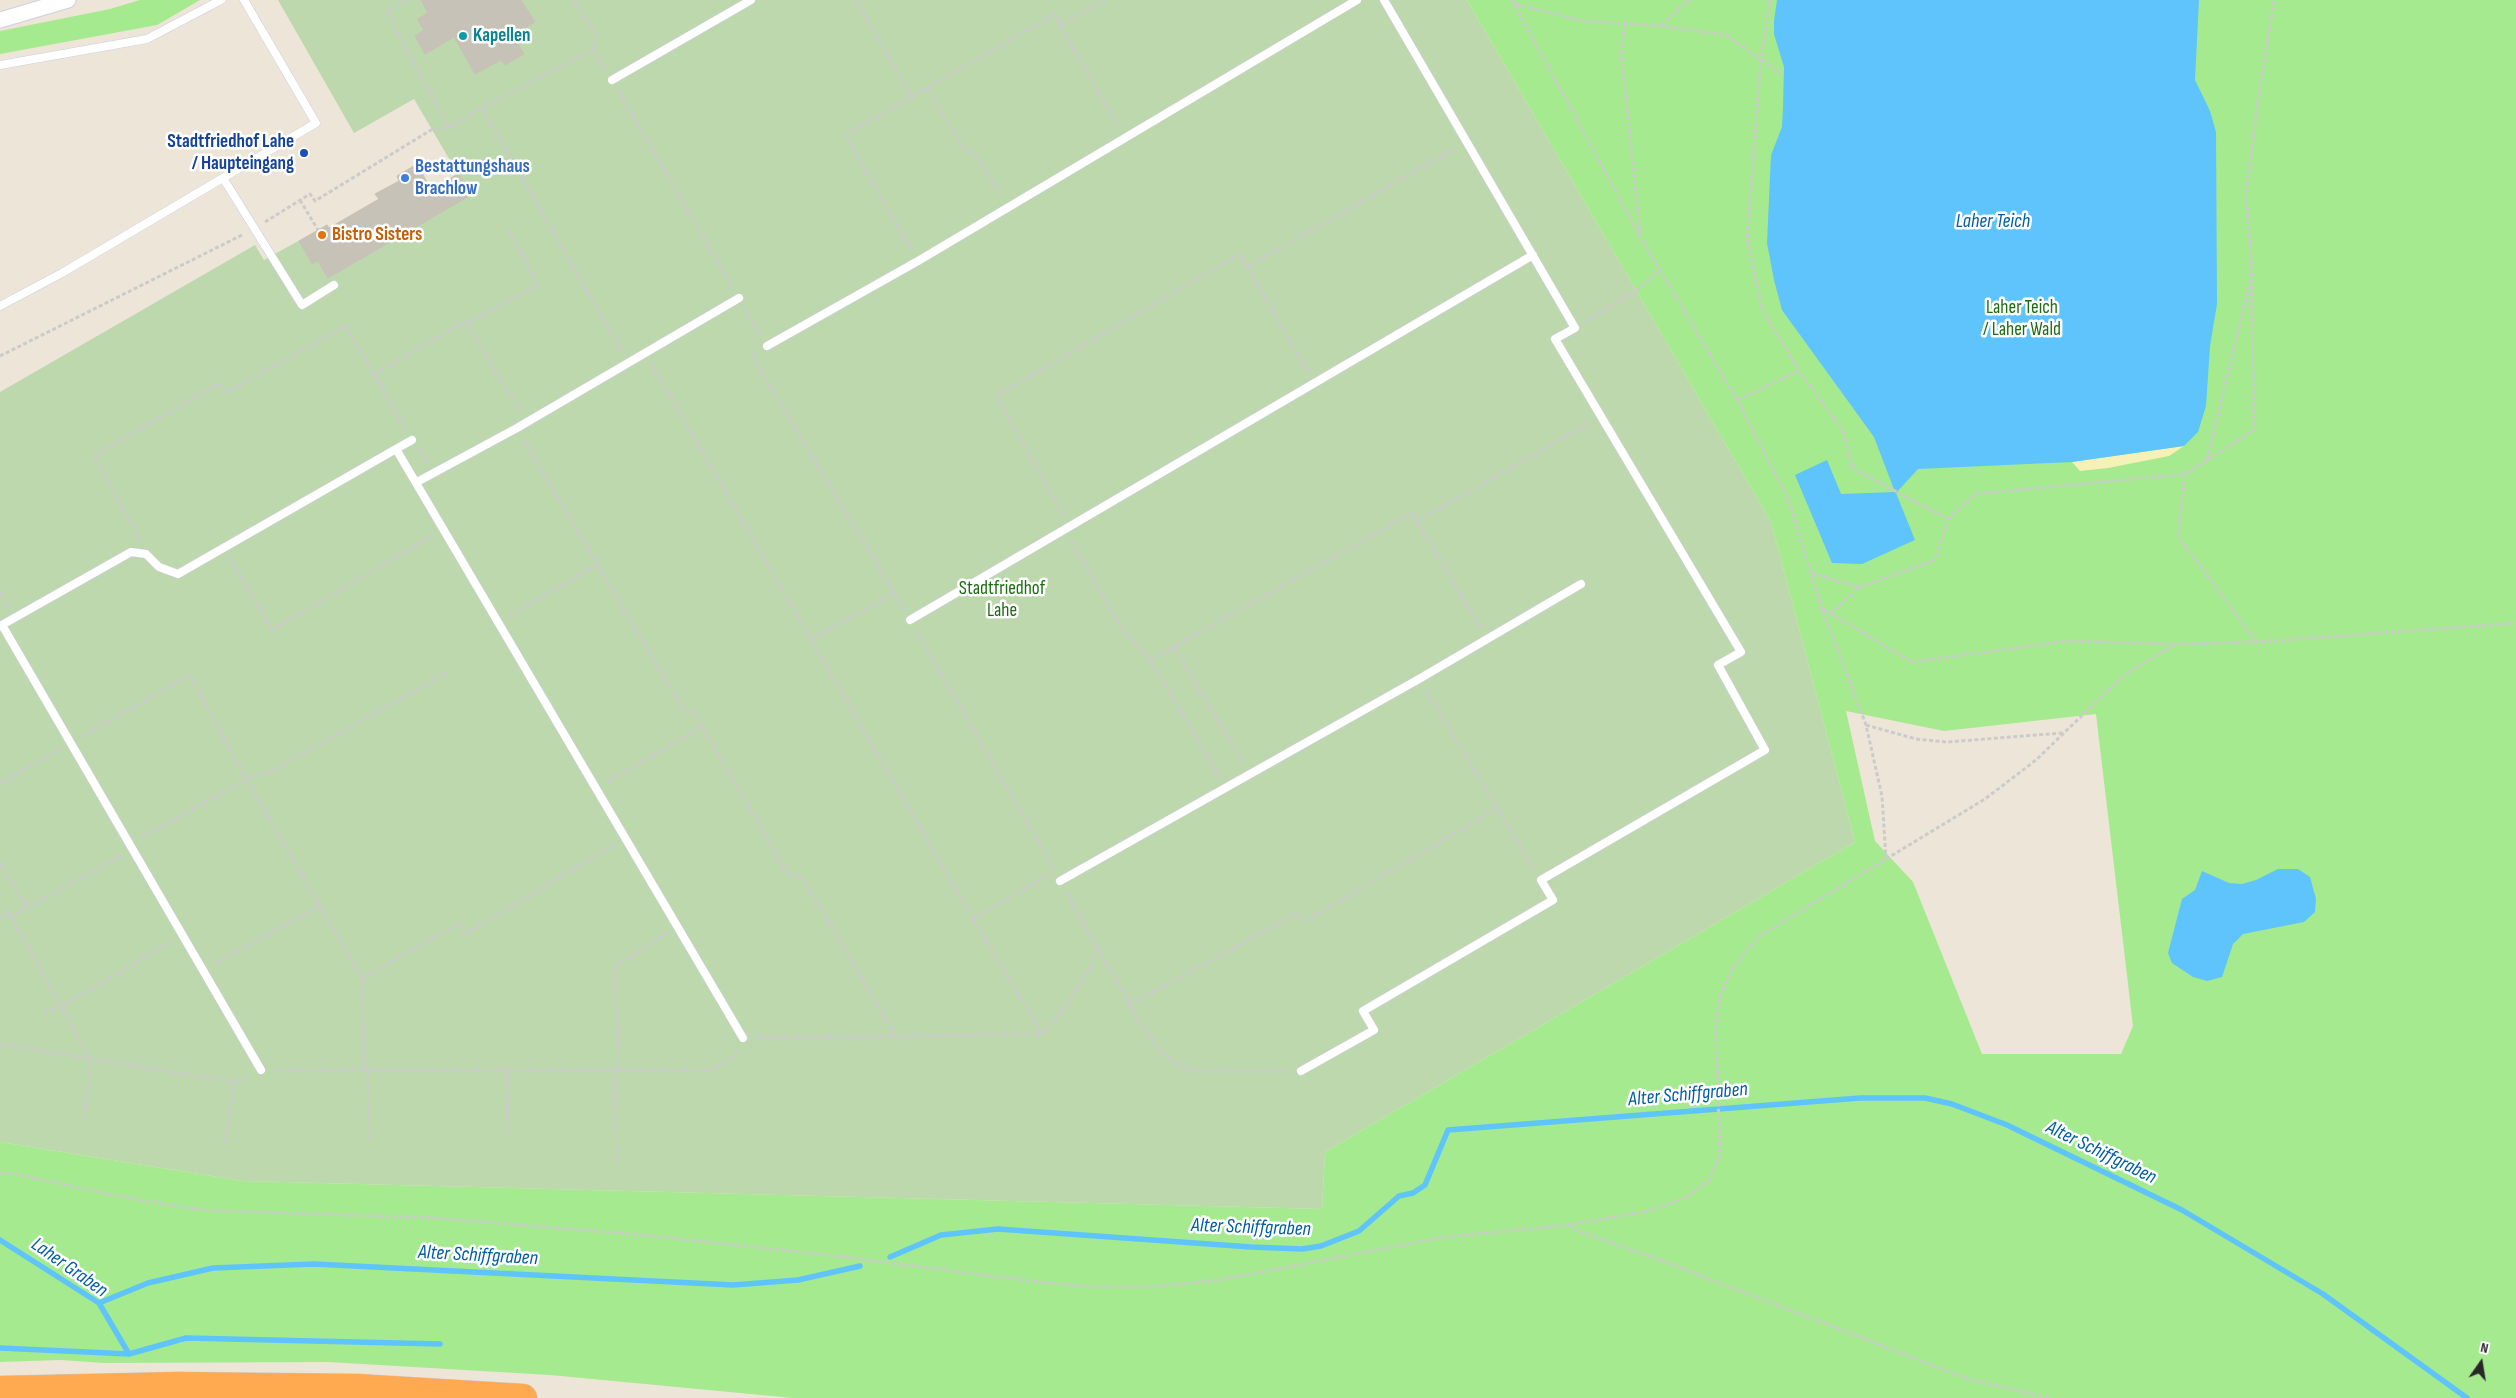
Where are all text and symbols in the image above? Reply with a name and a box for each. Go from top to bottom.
place label: Kapellen [473,25,531,47]
marker: Kapellen [457,30,469,42]
place label: Stadtfriedhof Lahe / Haupteingang [167,131,294,175]
marker: Stadtfriedhof Lahe / Haupteingang [298,147,310,159]
place label: Bestattungshaus Brachlow [415,156,530,200]
marker: Bestattungshaus Brachlow [399,172,411,184]
water label: Laher Teich [1956,210,2030,234]
place label: Bistro Sisters [332,224,422,246]
marker: Bistro Sisters [316,229,328,241]
park label: Laher Teich / Laher Wald [1983,297,2061,341]
park label: Stadtfriedhof Lahe [959,578,1045,622]
water label: Alter Schiffgraben [1627,1078,1749,1112]
water label: Alter Schiffgraben [2042,1116,2160,1190]
water label: Alter Schiffgraben [1191,1214,1311,1242]
water label: Laher Graben [26,1233,112,1303]
water label: Alter Schiffgraben [418,1241,538,1271]
north arrow [2456,1338,2506,1388]
text: N [2479,1339,2490,1357]

